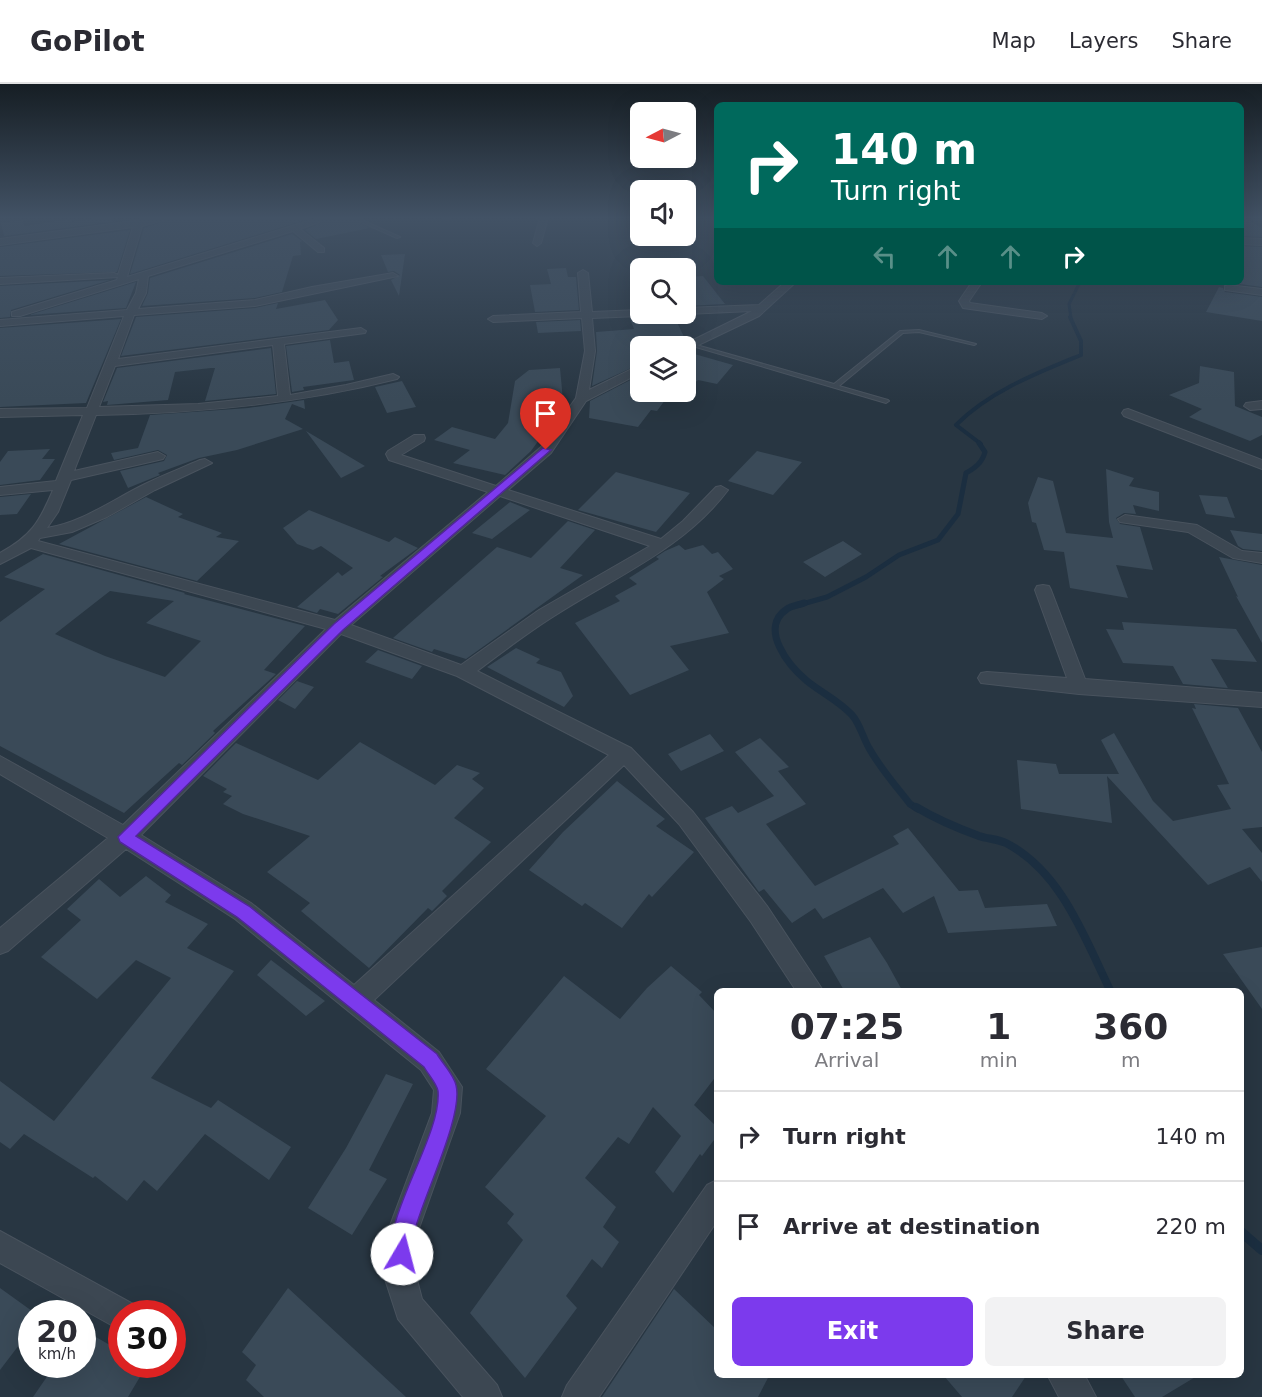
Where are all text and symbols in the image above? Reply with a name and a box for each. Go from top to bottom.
text: GoPilot [30,25,145,58]
text: Map [992,29,1036,53]
text: Layers [1069,29,1138,53]
text: Share [1171,29,1232,53]
north arrow [630,102,696,168]
map controls [630,102,696,402]
text: 140 m [831,125,977,174]
icon: right [732,126,810,204]
text: Turn right [831,175,960,206]
button: sound [630,180,696,246]
icon: left [868,240,901,273]
icon: ahead [931,240,964,273]
icon: ahead [994,240,1027,273]
icon: right [1057,240,1090,273]
button: search [630,258,696,324]
button: layers [630,336,696,402]
pin [520,388,571,450]
icon: arrive [529,397,562,430]
text: 07:25 [790,1006,904,1047]
text: 1 [986,1006,1011,1047]
text: 360 [1093,1006,1168,1047]
text: Arrival [814,1048,879,1072]
text: min [980,1048,1018,1072]
text: m [1121,1048,1141,1072]
icon: right [732,1120,765,1153]
text: Turn right [783,1124,906,1149]
text: 140 m [1156,1124,1226,1149]
icon: arrive [732,1210,765,1243]
text: Arrive at destination [783,1214,1040,1239]
text: 220 m [1156,1214,1226,1239]
position arrow [370,1222,434,1286]
button: Exit [732,1297,973,1366]
button: Share [985,1297,1226,1366]
speed limit sign: 30 [108,1300,186,1378]
text: 20 [36,1314,78,1349]
text: km/h [38,1345,76,1363]

